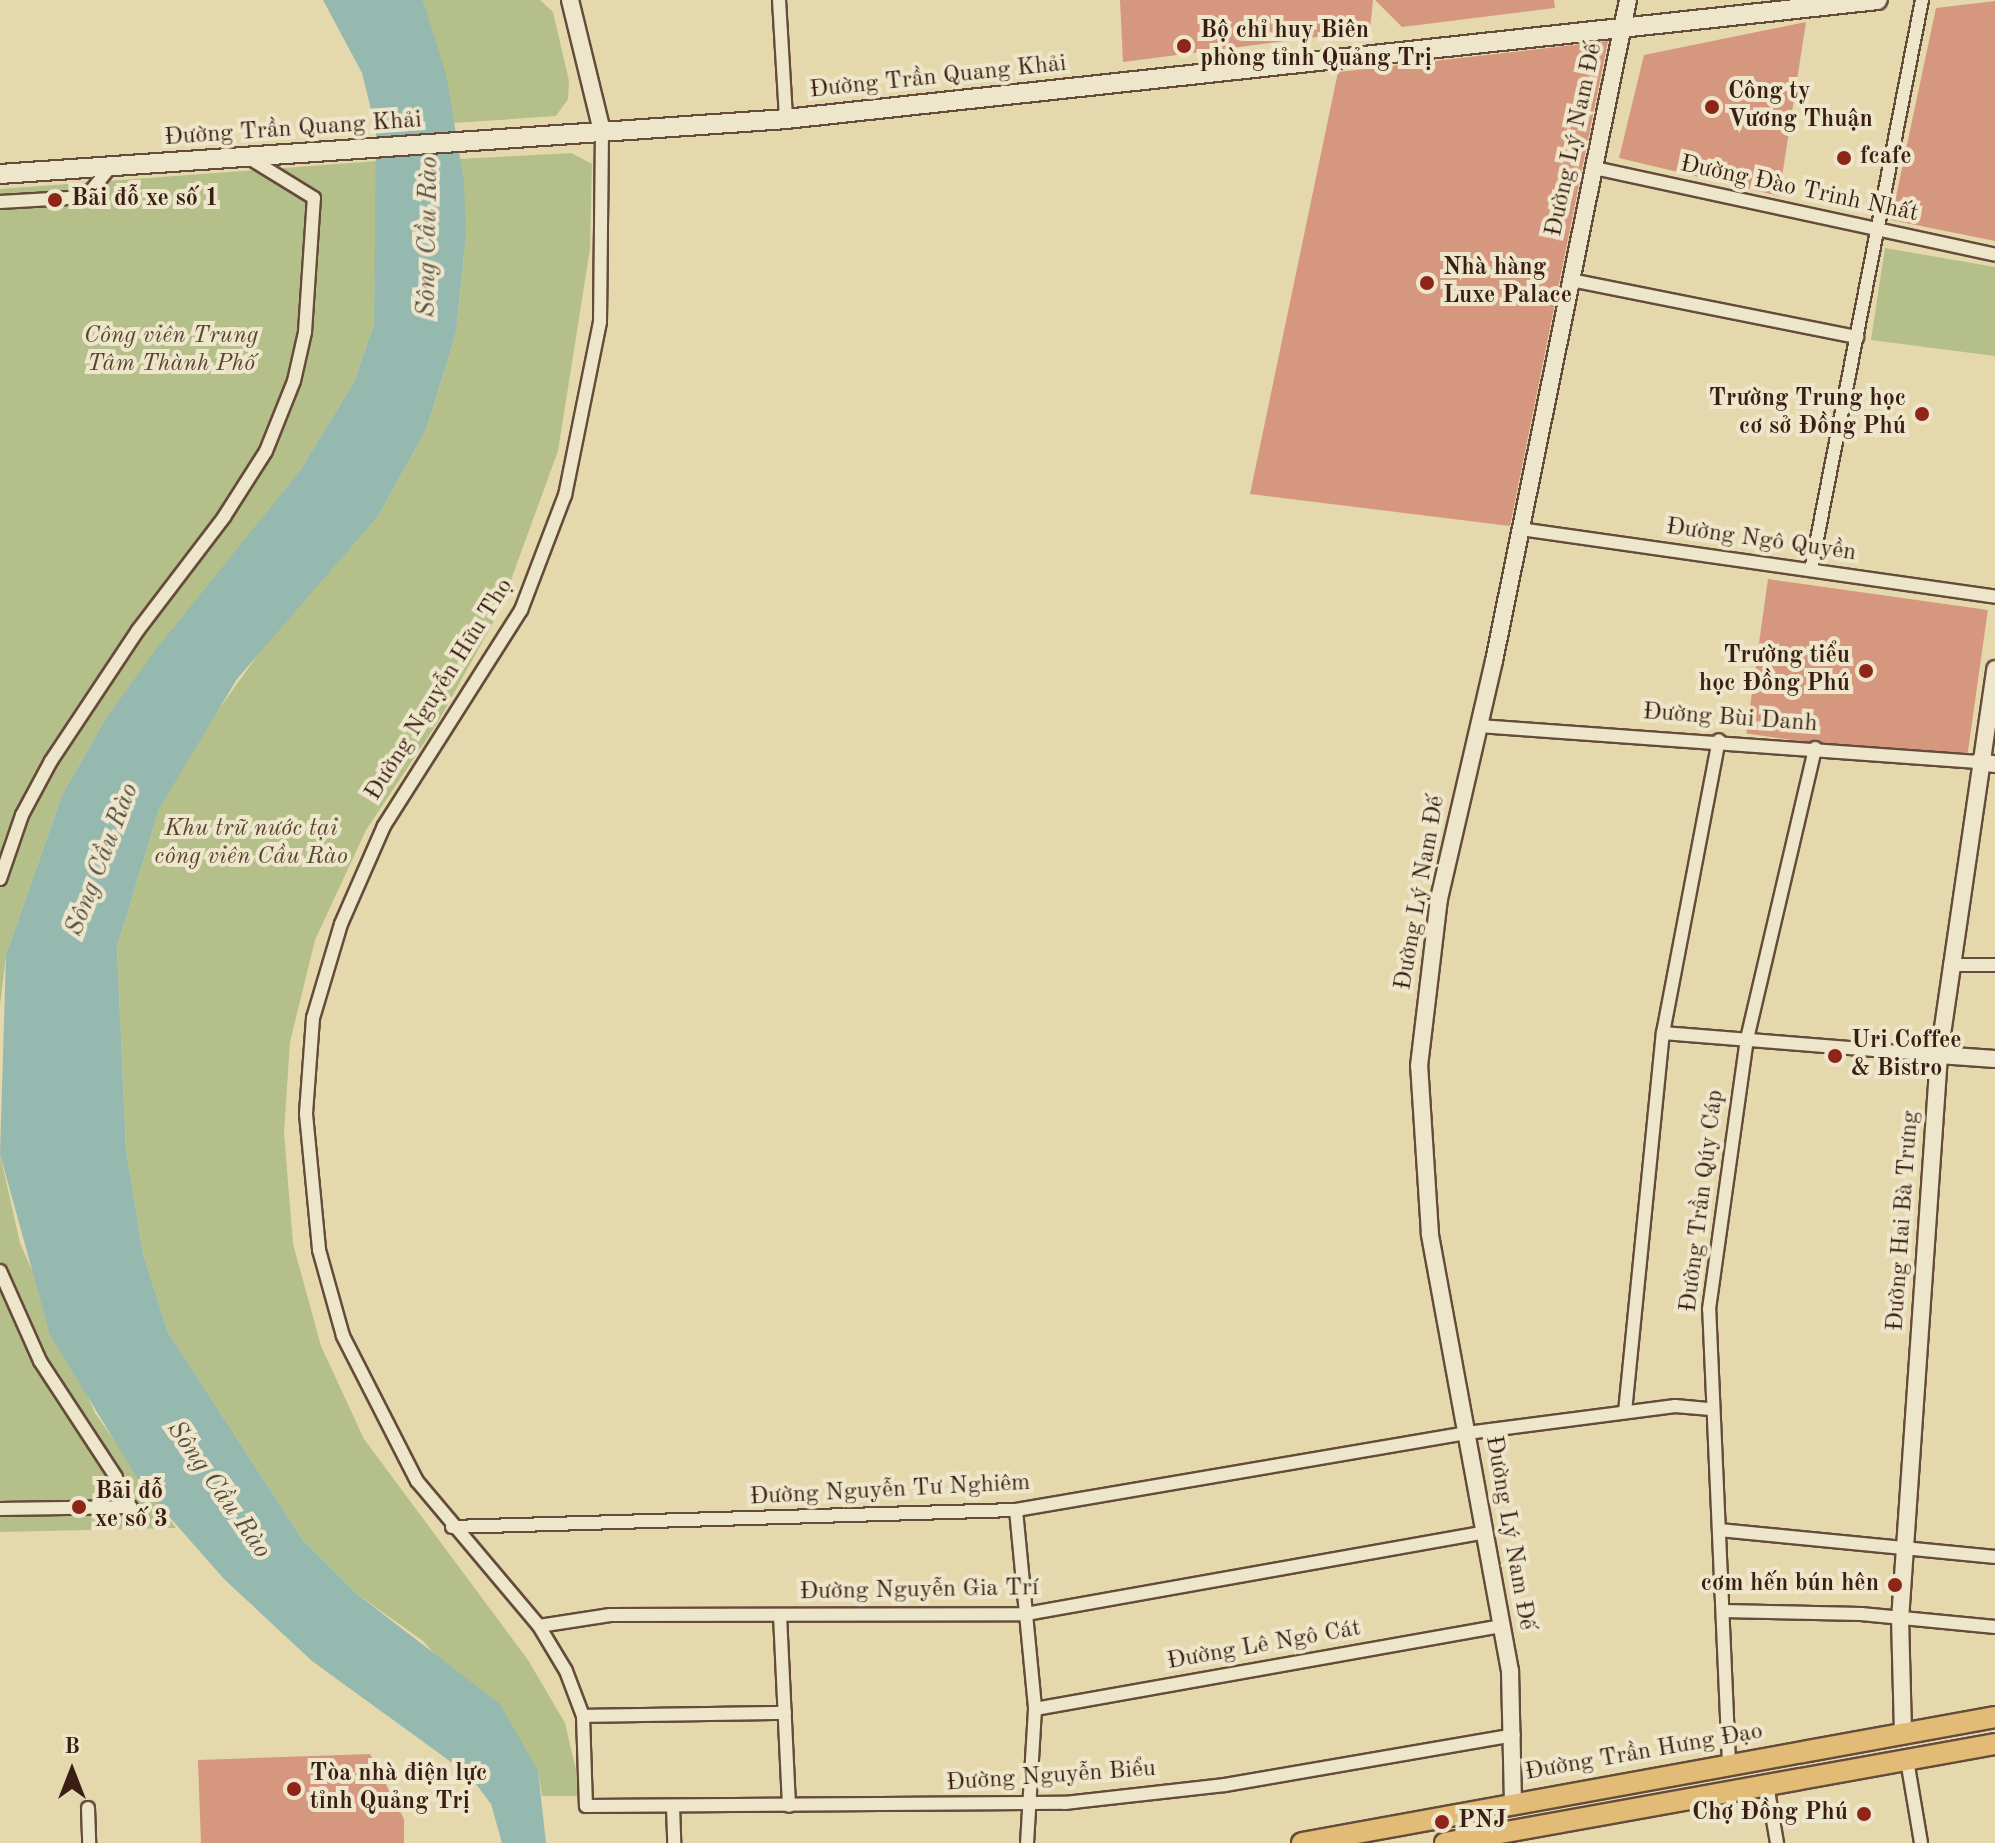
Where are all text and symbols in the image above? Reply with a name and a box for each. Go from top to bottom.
place label: Bộ chỉ huy Biên phòng tỉnh Quảng Trị [1200,18,1432,74]
marker: Bộ chỉ huy Biên phòng tỉnh Quảng Trị [1175,37,1193,55]
street label: Đường Lý Nam Đế [1540,41,1610,239]
street label: Đường Trần Quang Khải [808,50,1068,106]
place label: Công ty Vương Thuận [1728,79,1873,135]
marker: Công ty Vương Thuận [1703,98,1721,116]
street label: Đường Trần Quang Khải [163,107,423,153]
place label: fcafe [1860,144,1912,172]
marker: fcafe [1835,149,1853,167]
street label: Đường Đào Trinh Nhất [1677,151,1921,229]
water label: Sông Cầu Rào [412,156,446,318]
place label: Bãi đỗ xe số 1 [71,186,219,214]
marker: Bãi đỗ xe số 1 [46,191,64,209]
place label: Nhà hàng Luxe Palace [1443,255,1572,311]
marker: Nhà hàng Luxe Palace [1418,274,1436,292]
park label: Công viên Trung Tâm Thành Phố [84,323,258,379]
place label: Trường Trung học cơ sở Đồng Phú [1709,386,1906,442]
marker: Trường Trung học cơ sở Đồng Phú [1913,405,1931,423]
street label: Đường Ngô Quyền [1664,513,1858,569]
street label: Đường Nguyễn Hữu Thọ [360,574,520,806]
place label: Trường tiểu học Đồng Phú [1699,643,1850,699]
marker: Trường tiểu học Đồng Phú [1857,662,1875,680]
street label: Đường Bùi Danh [1642,699,1818,739]
water label: Sông Cầu Rào [60,779,146,941]
street label: Đường Lý Nam Đế [1390,794,1452,992]
park label: Khu trữ nước tại công viên Cầu Rào [154,816,348,872]
place label: Uri Coffee & Bistro [1851,1028,1962,1084]
marker: Uri Coffee & Bistro [1826,1047,1844,1065]
street label: Đường Trần Qúy Cáp [1675,1088,1731,1314]
street label: Đường Hai Bà Trưng [1882,1110,1926,1332]
water label: Sông Cầu Rào [159,1415,277,1565]
street label: Đường Lý Nam Đế [1478,1434,1540,1632]
street label: Đường Nguyễn Tư Nghiêm [749,1469,1031,1513]
place label: Bãi đỗ xe số 3 [95,1479,168,1535]
marker: Bãi đỗ xe số 3 [70,1498,88,1516]
place label: cơm hến bún hên [1701,1571,1879,1599]
street label: Đường Nguyễn Gia Trí [799,1575,1039,1607]
marker: cơm hến bún hên [1886,1576,1904,1594]
street label: Đường Lê Ngô Cát [1165,1615,1363,1677]
street label: Đường Trần Hưng Đạo [1523,1718,1765,1788]
north arrow [32,1731,112,1811]
text: B [64,1736,80,1758]
street label: Đường Nguyễn Biểu [945,1755,1157,1799]
place label: Tòa nhà điện lực tỉnh Quảng Trị [310,1761,487,1817]
marker: Tòa nhà điện lực tỉnh Quảng Trị [285,1780,303,1798]
place label: Chợ Đồng Phú [1692,1800,1848,1828]
marker: Chợ Đồng Phú [1855,1805,1873,1823]
place label: PNJ [1458,1808,1506,1836]
marker: PNJ [1433,1813,1451,1831]

